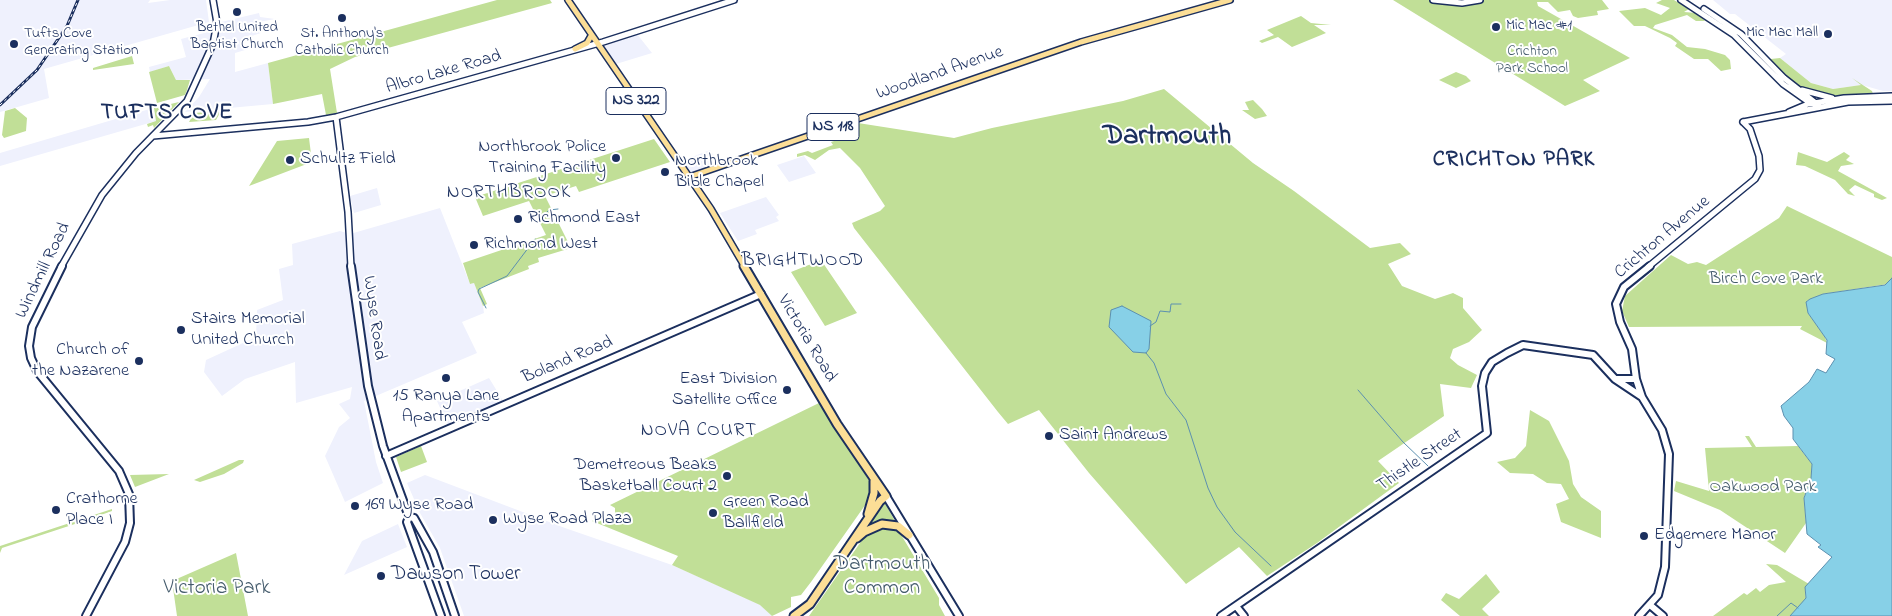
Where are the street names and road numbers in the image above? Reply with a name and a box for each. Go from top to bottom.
street label: Woodland Avenue [874,42,1006,106]
street label: Albro Lake Road [384,46,504,100]
road number: NS 322 [606,88,666,114]
road number: NS 118 [807,114,859,140]
street label: Crichton Avenue [1611,192,1715,284]
street label: Windmill Road [12,220,76,322]
street label: Wyse Road [356,274,390,362]
street label: Victoria Road [771,291,841,387]
street label: Boland Road [519,332,617,390]
street label: Thistle Street [1373,425,1467,497]

